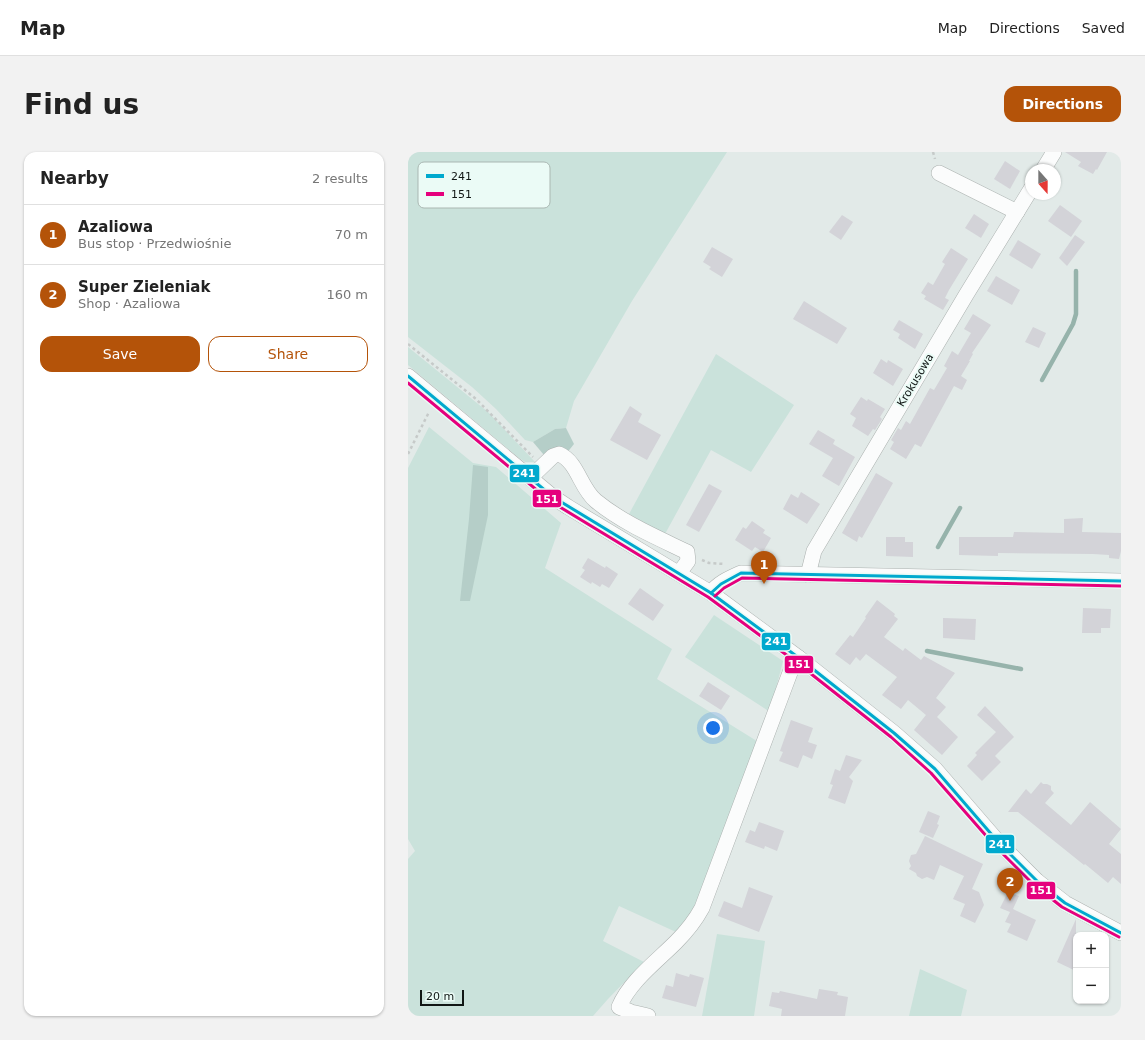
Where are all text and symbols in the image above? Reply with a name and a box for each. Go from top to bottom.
text: Map [20,17,65,39]
text: Map [938,20,967,36]
text: Directions [989,20,1060,36]
text: Saved [1082,20,1125,36]
button: Directions [1004,86,1121,122]
text: Find us [24,88,139,121]
legend [418,162,550,208]
north arrow [1025,164,1061,200]
text: Nearby [40,168,109,188]
text: 241 [451,170,472,183]
text: 2 results [312,171,368,186]
text: 151 [451,188,472,201]
text: Azaliowa [78,218,153,236]
text: 1 [48,227,58,242]
text: 70 m [335,227,368,242]
text: Bus stop · Przedwiośnie [78,236,231,251]
text: Super Zieleniak [78,278,210,296]
text: 2 [48,287,58,302]
text: 160 m [326,287,368,302]
text: Shop · Azaliowa [78,296,181,311]
button: Save [40,336,200,372]
button: Share [208,336,368,372]
street label: Krokusowa [895,351,936,409]
line badge: 241 [509,464,540,483]
text: 241 [513,467,535,480]
line badge: 151 [532,489,562,508]
text: 151 [536,493,558,506]
pin: 1 [751,551,777,584]
line badge: 241 [761,632,791,651]
text: 241 [765,635,787,648]
line badge: 151 [784,655,814,674]
text: 151 [788,658,810,671]
your location [703,718,723,738]
line badge: 241 [985,834,1015,854]
text: 241 [989,838,1011,851]
pin: 2 [997,868,1023,901]
line badge: 151 [1026,881,1056,900]
text: 151 [1030,884,1052,897]
map controls [1073,932,1109,1004]
button: + [1073,932,1109,968]
button: − [1073,968,1109,1004]
scale bar [420,988,464,1007]
text: 20 m [426,990,454,1003]

